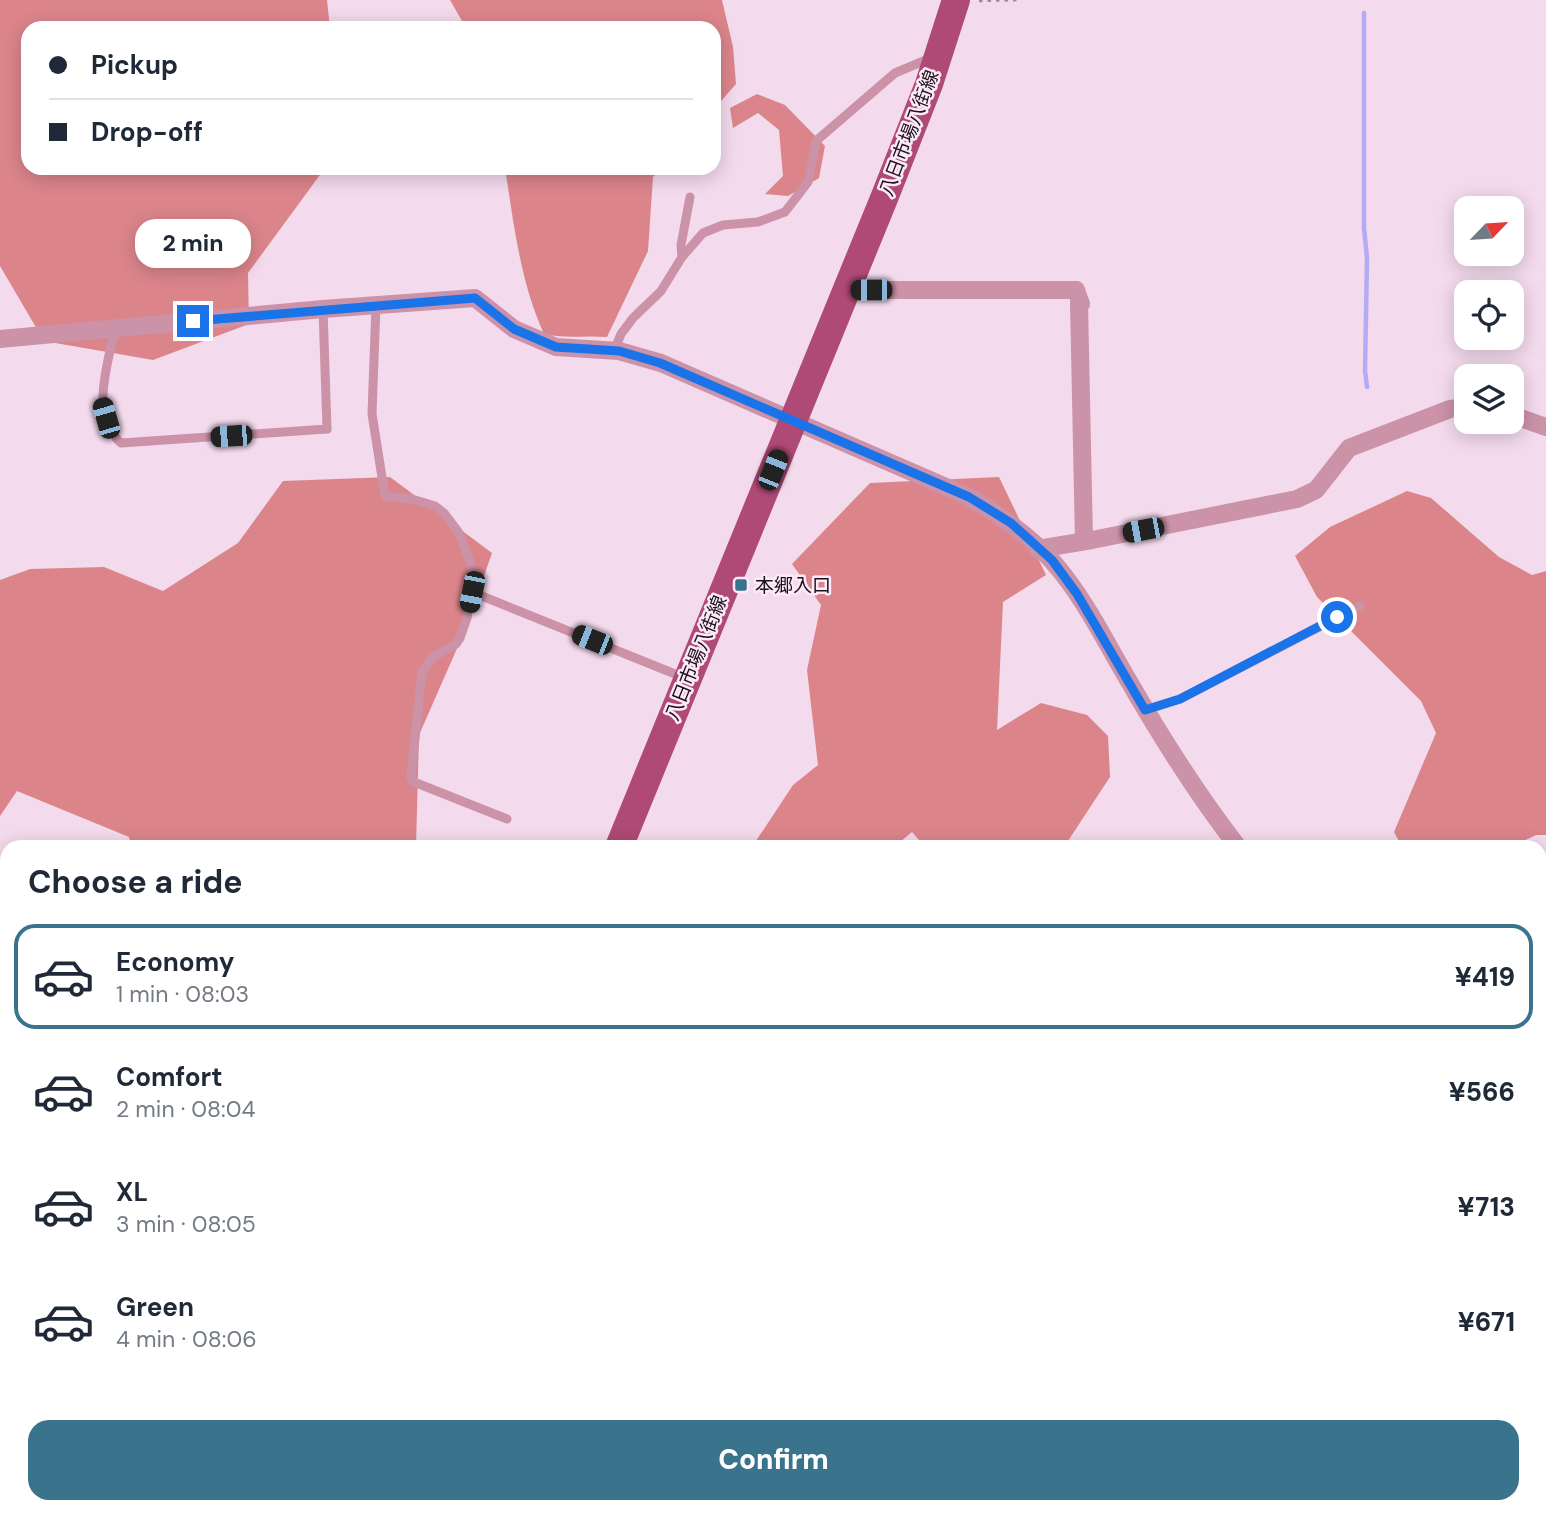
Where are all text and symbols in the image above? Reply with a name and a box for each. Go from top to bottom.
text: Pickup [91,48,178,82]
street label: 八日市場八街線 [873,66,945,200]
text: Drop-off [91,115,203,149]
north arrow [1454,196,1524,266]
map controls [1454,196,1524,434]
callout: 2 min [135,219,251,268]
text: 2 min [162,228,224,258]
car [851,280,893,301]
button: locate [1454,280,1524,350]
route end [177,305,209,337]
button: layers [1454,364,1524,434]
car [91,395,122,441]
car [210,424,253,448]
car [756,447,791,493]
car [1121,516,1166,544]
car [458,569,487,615]
place label: 本郷入口 [755,573,831,598]
marker: 本郷入口 [733,577,749,593]
street label: 八日市場八街線 [659,592,733,724]
route start [1321,601,1353,633]
car [569,622,616,658]
text: Choose a ride [28,861,243,903]
icon: car [32,945,95,1008]
text: Economy [116,945,234,979]
text: ¥419 [1455,960,1515,994]
text: 1 min · 08:03 [116,979,249,1009]
icon: car [32,1060,95,1123]
text: Comfort [116,1060,222,1094]
text: ¥566 [1449,1075,1515,1109]
text: 2 min · 08:04 [116,1094,255,1124]
icon: car [32,1175,95,1238]
text: XL [116,1175,148,1209]
text: ¥713 [1458,1190,1515,1224]
text: 3 min · 08:05 [116,1209,256,1239]
icon: car [32,1290,95,1353]
text: Green [116,1290,194,1324]
text: ¥671 [1458,1305,1515,1339]
text: 4 min · 08:06 [116,1324,257,1354]
button: Confirm [28,1420,1519,1500]

